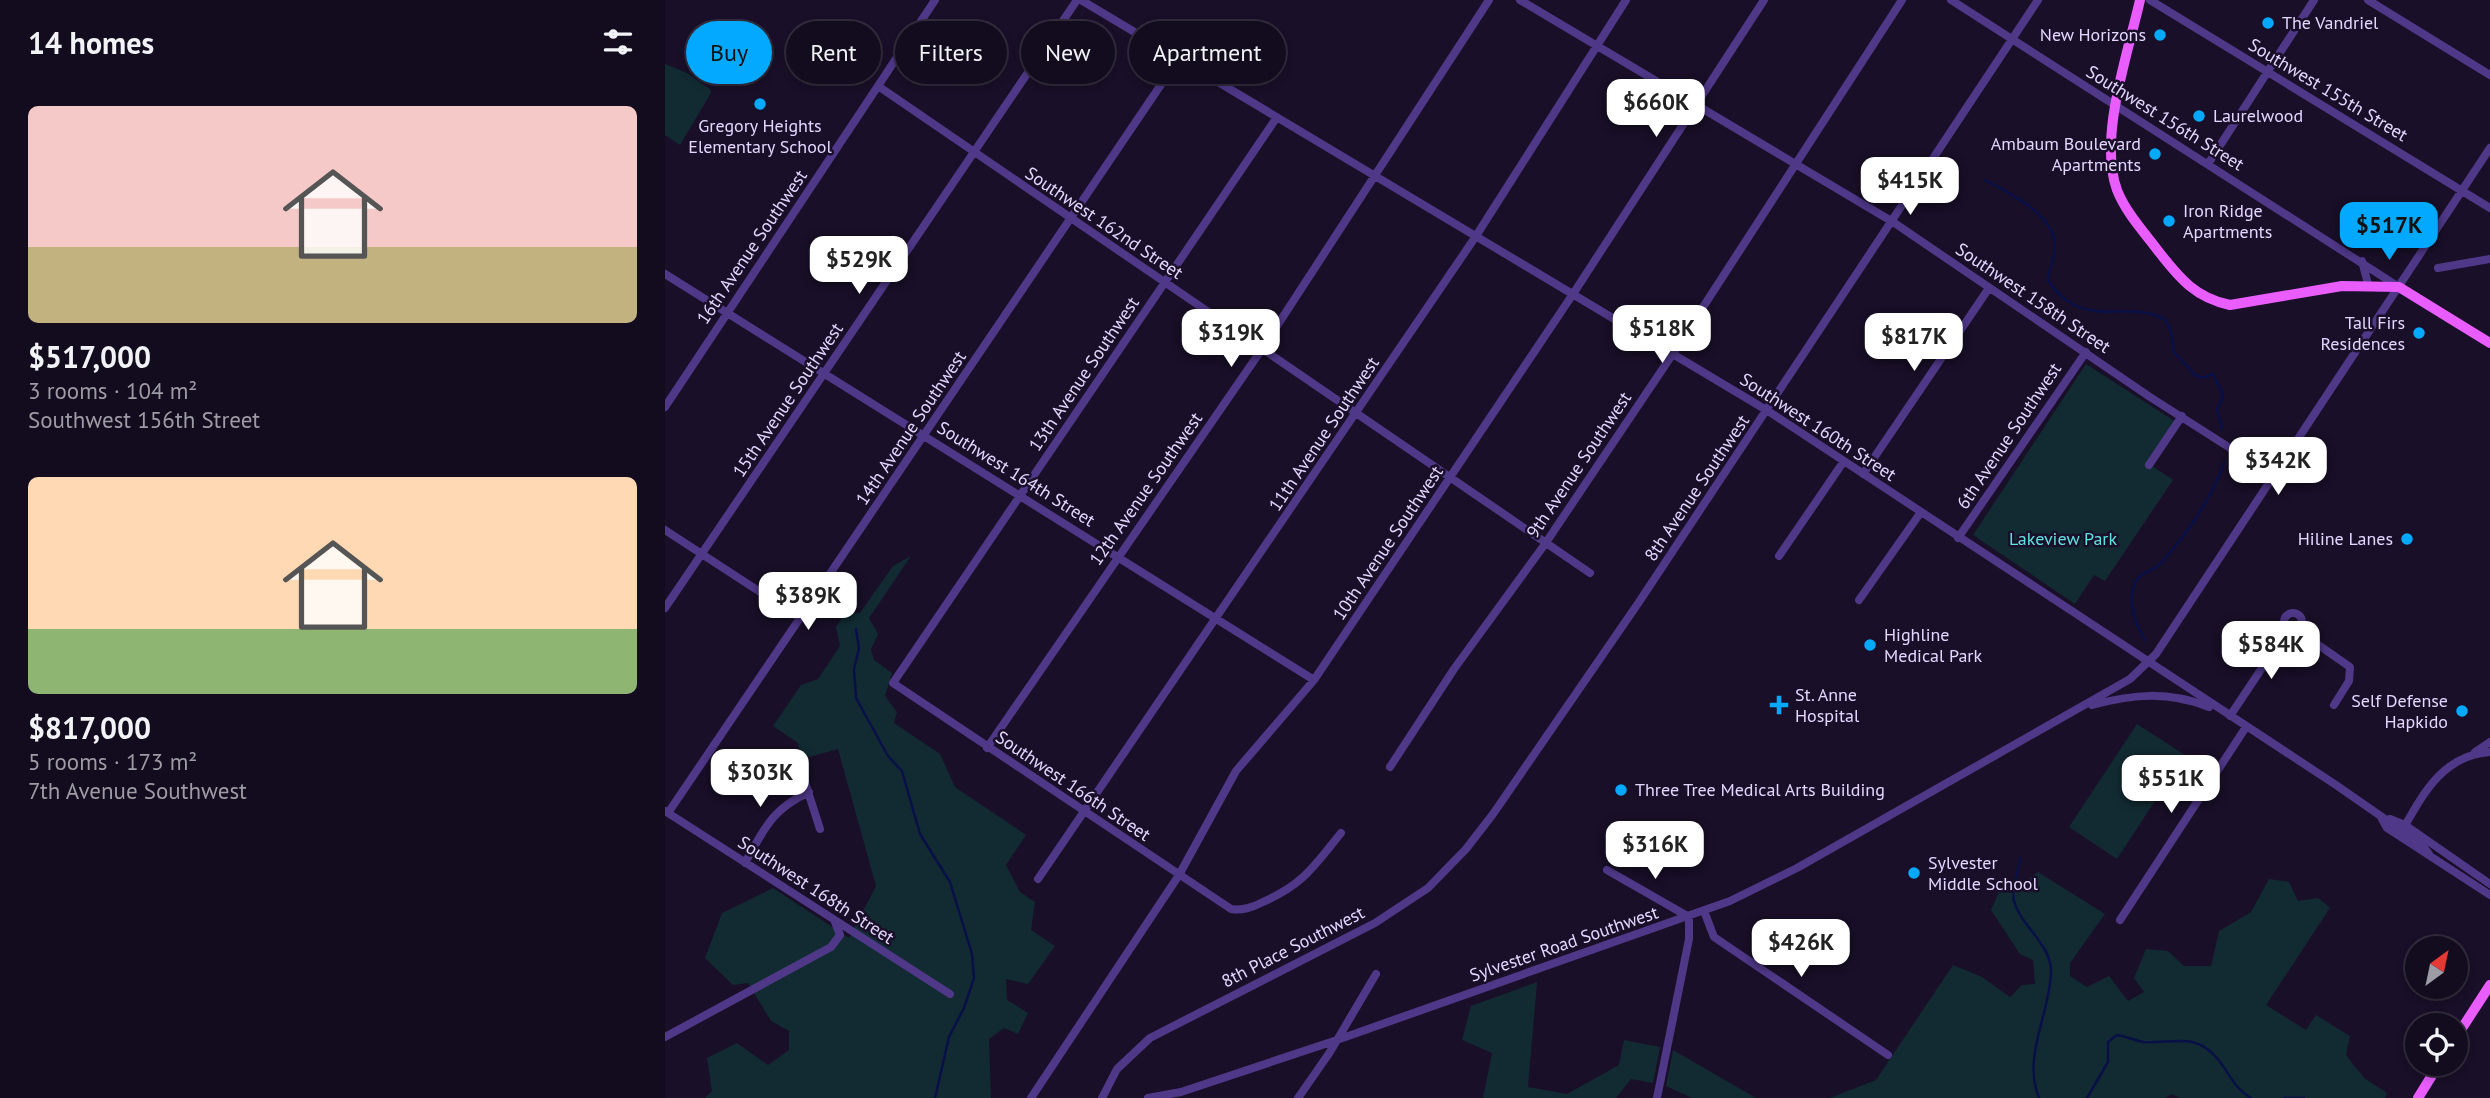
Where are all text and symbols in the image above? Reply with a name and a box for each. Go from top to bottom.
place label: The Vandriel [2282,11,2379,34]
marker: The Vandriel [2260,15,2276,31]
chip: Buy [686,21,772,84]
chip: Rent [786,21,881,84]
chip: Filters [895,21,1007,84]
chip: New [1021,21,1115,84]
chip: Apartment [1129,21,1286,84]
text: 14 homes [28,23,154,62]
icon: filters [599,23,637,61]
place label: New Horizons [2040,23,2146,46]
marker: New Horizons [2152,27,2168,43]
street label: Southwest 155th Street [2244,33,2412,146]
street label: Southwest 156th Street [2082,60,2248,175]
pin: $660K [1607,80,1705,139]
text: $660K [1623,87,1689,116]
marker: Gregory Heights Elementary School [752,96,768,112]
place label: Laurelwood [2213,104,2303,127]
marker: Laurelwood [2191,108,2207,124]
place label: Gregory Heights Elementary School [688,114,832,158]
place label: Ambaum Boulevard Apartments [1991,132,2141,176]
marker: Ambaum Boulevard Apartments [2147,146,2163,162]
icon: home [270,151,396,277]
pin: $415K [1861,158,1959,217]
street label: Southwest 162nd Street [1021,161,1188,284]
street label: 16th Avenue Southwest [691,165,812,328]
text: $415K [1877,165,1943,194]
place label: Iron Ridge Apartments [2183,199,2272,243]
pin: $517K [2340,202,2438,262]
text: $517K [2356,210,2422,239]
marker: Iron Ridge Apartments [2161,213,2177,229]
pin: $529K [810,236,908,296]
street label: Southwest 158th Street [1952,237,2115,358]
text: $529K [826,244,892,273]
street label: 13th Avenue Southwest [1023,292,1144,455]
pin: $518K [1613,306,1711,365]
pin: $319K [1182,310,1280,369]
place label: Tall Firs Residences [2321,311,2405,355]
text: $518K [1629,313,1695,342]
pin: $817K [1865,314,1963,373]
text: $319K [1198,317,1264,346]
street label: 15th Avenue Southwest [727,318,848,481]
text: $817K [1881,321,1947,350]
marker: Tall Firs Residences [2411,325,2427,341]
text: $517,000 [28,337,151,376]
street label: 14th Avenue Southwest [850,346,971,509]
street label: 11th Avenue Southwest [1263,352,1384,515]
street label: 6th Avenue Southwest [1951,358,2066,513]
street label: Southwest 160th Street [1736,367,1901,486]
text: 3 rooms · 104 m² [28,376,197,405]
street label: 9th Avenue Southwest [1521,387,1636,542]
text: Southwest 156th Street [28,405,260,434]
street label: 12th Avenue Southwest [1084,408,1207,570]
street label: 8th Avenue Southwest [1639,410,1754,565]
street label: Southwest 164th Street [933,416,1099,531]
pin: $342K [2229,438,2327,497]
text: $342K [2245,445,2311,474]
street label: 10th Avenue Southwest [1327,461,1448,624]
icon: home [270,522,396,648]
park label: Lakeview Park [2009,527,2117,550]
place label: Hiline Lanes [2298,527,2393,550]
marker: Hiline Lanes [2399,531,2415,547]
pin: $389K [759,572,857,632]
text: $389K [775,580,841,609]
pin: $584K [2222,622,2320,681]
place label: Highline Medical Park [1884,623,1982,667]
text: $584K [2238,629,2304,658]
marker: Highline Medical Park [1862,637,1878,653]
place label: St. Anne Hospital [1795,683,1860,727]
place label: Self Defense Hapkido [2351,689,2448,733]
marker: St. Anne Hospital [1769,695,1789,715]
marker: Self Defense Hapkido [2454,703,2470,719]
text: $817,000 [28,708,151,747]
street label: Southwest 166th Street [992,725,1155,846]
text: 5 rooms · 173 m² [28,747,197,776]
pin: $303K [711,750,809,809]
pin: $551K [2122,756,2220,815]
text: $303K [727,757,793,786]
text: $551K [2138,763,2204,792]
text: 7th Avenue Southwest [28,776,247,805]
place label: Three Tree Medical Arts Building [1635,778,1885,801]
marker: Three Tree Medical Arts Building [1613,782,1629,798]
pin: $316K [1606,822,1704,881]
text: $316K [1622,829,1688,858]
street label: Southwest 168th Street [734,830,899,949]
place label: Sylvester Middle School [1928,851,2038,895]
marker: Sylvester Middle School [1906,865,1922,881]
street label: Sylvester Road Southwest [1466,900,1661,987]
street label: 8th Place Southwest [1218,901,1368,992]
pin: $426K [1752,920,1850,979]
text: $426K [1768,927,1834,956]
north arrow [2405,936,2467,999]
map controls [2405,936,2468,1076]
button: locate [2405,1013,2468,1076]

